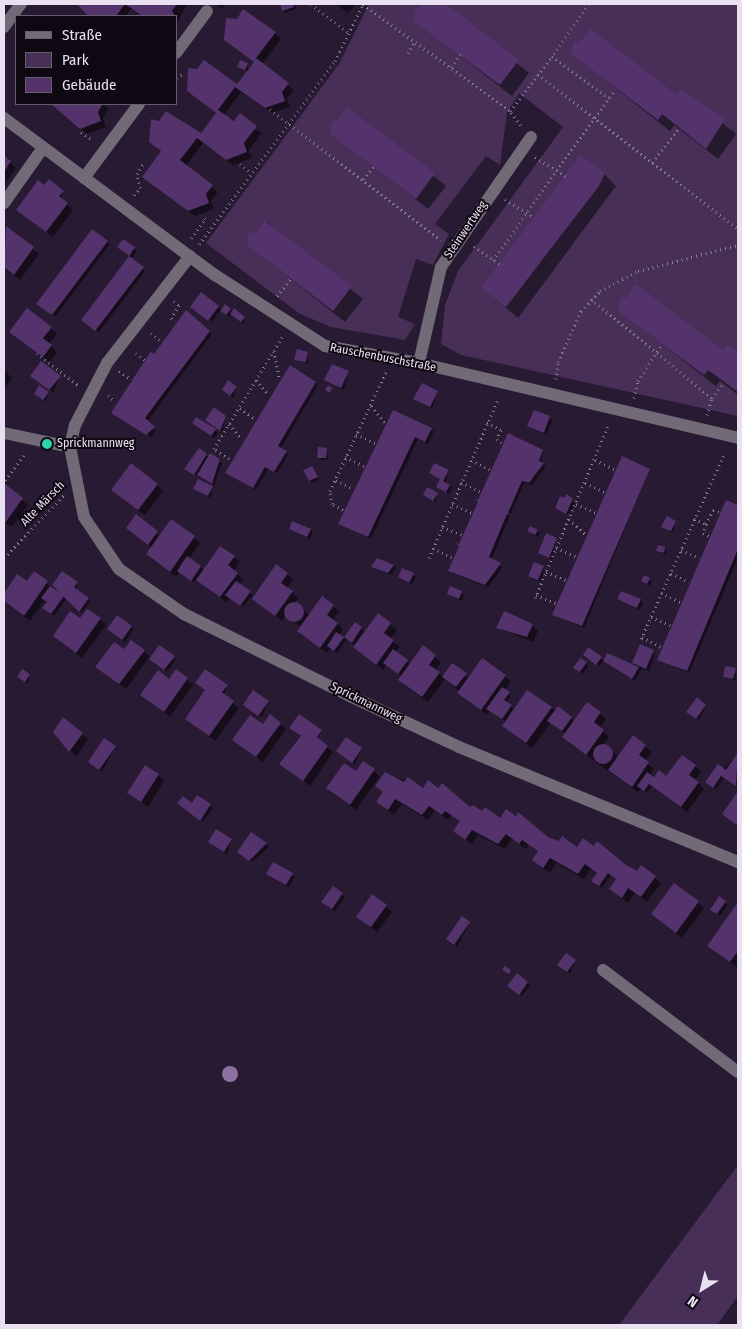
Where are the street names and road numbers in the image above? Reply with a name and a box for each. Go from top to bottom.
street label: Steinwertweg [441,198,491,262]
street label: Rauschenbuschstraße [329,341,437,375]
street label: Alte Märsch [18,479,68,529]
street label: Sprickmannweg [328,680,404,726]

